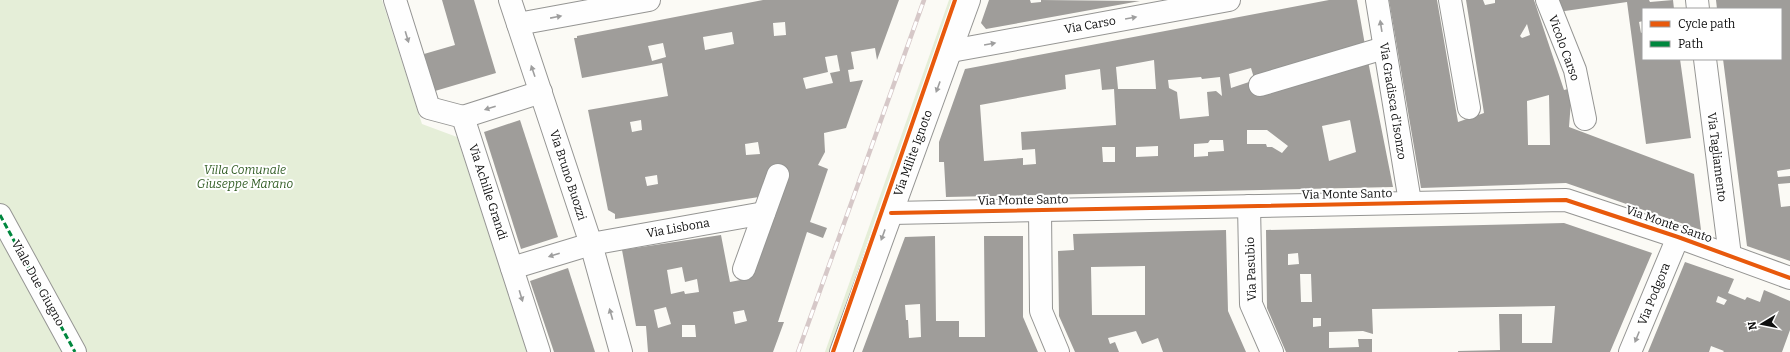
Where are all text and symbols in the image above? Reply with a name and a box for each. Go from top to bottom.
legend [1642,8,1782,60]
street label: Vicolo Carso [1546,13,1582,83]
one-way arrow [550,14,562,20]
street label: Via Carso [1063,14,1117,36]
one-way arrow [1125,15,1138,21]
text: Cycle path [1678,17,1736,31]
one-way arrow [1378,20,1384,32]
one-way arrow [404,32,410,44]
text: Path [1678,37,1704,51]
one-way arrow [984,40,996,46]
street label: Via Gradisca d'Isonzo [1377,41,1409,161]
one-way arrow [530,64,536,76]
one-way arrow [934,82,940,94]
one-way arrow [484,105,496,111]
street label: Via Milite Ignoto [891,108,935,198]
street label: Via Tagliamento [1705,112,1729,202]
street label: Via Bruno Buozzi [547,128,589,222]
street label: Via Achille Grandi [466,142,510,242]
park label: Villa Comunale Giuseppe Marano [197,163,294,191]
street label: Via Monte Santo [1302,186,1392,202]
street label: Via Monte Santo [978,192,1068,208]
street label: Via Monte Santo [1624,203,1714,245]
street label: Via Lisbona [645,215,711,240]
one-way arrow [880,230,886,242]
street label: Via Pasubio [1243,237,1259,301]
street label: Viale Due Giugno [9,238,67,328]
one-way arrow [548,252,560,258]
street label: Via Podgora [1635,260,1673,327]
one-way arrow [518,291,524,303]
north arrow [1742,304,1782,344]
one-way arrow [608,308,614,320]
text: N [1745,320,1760,331]
one-way arrow [1633,332,1639,344]

